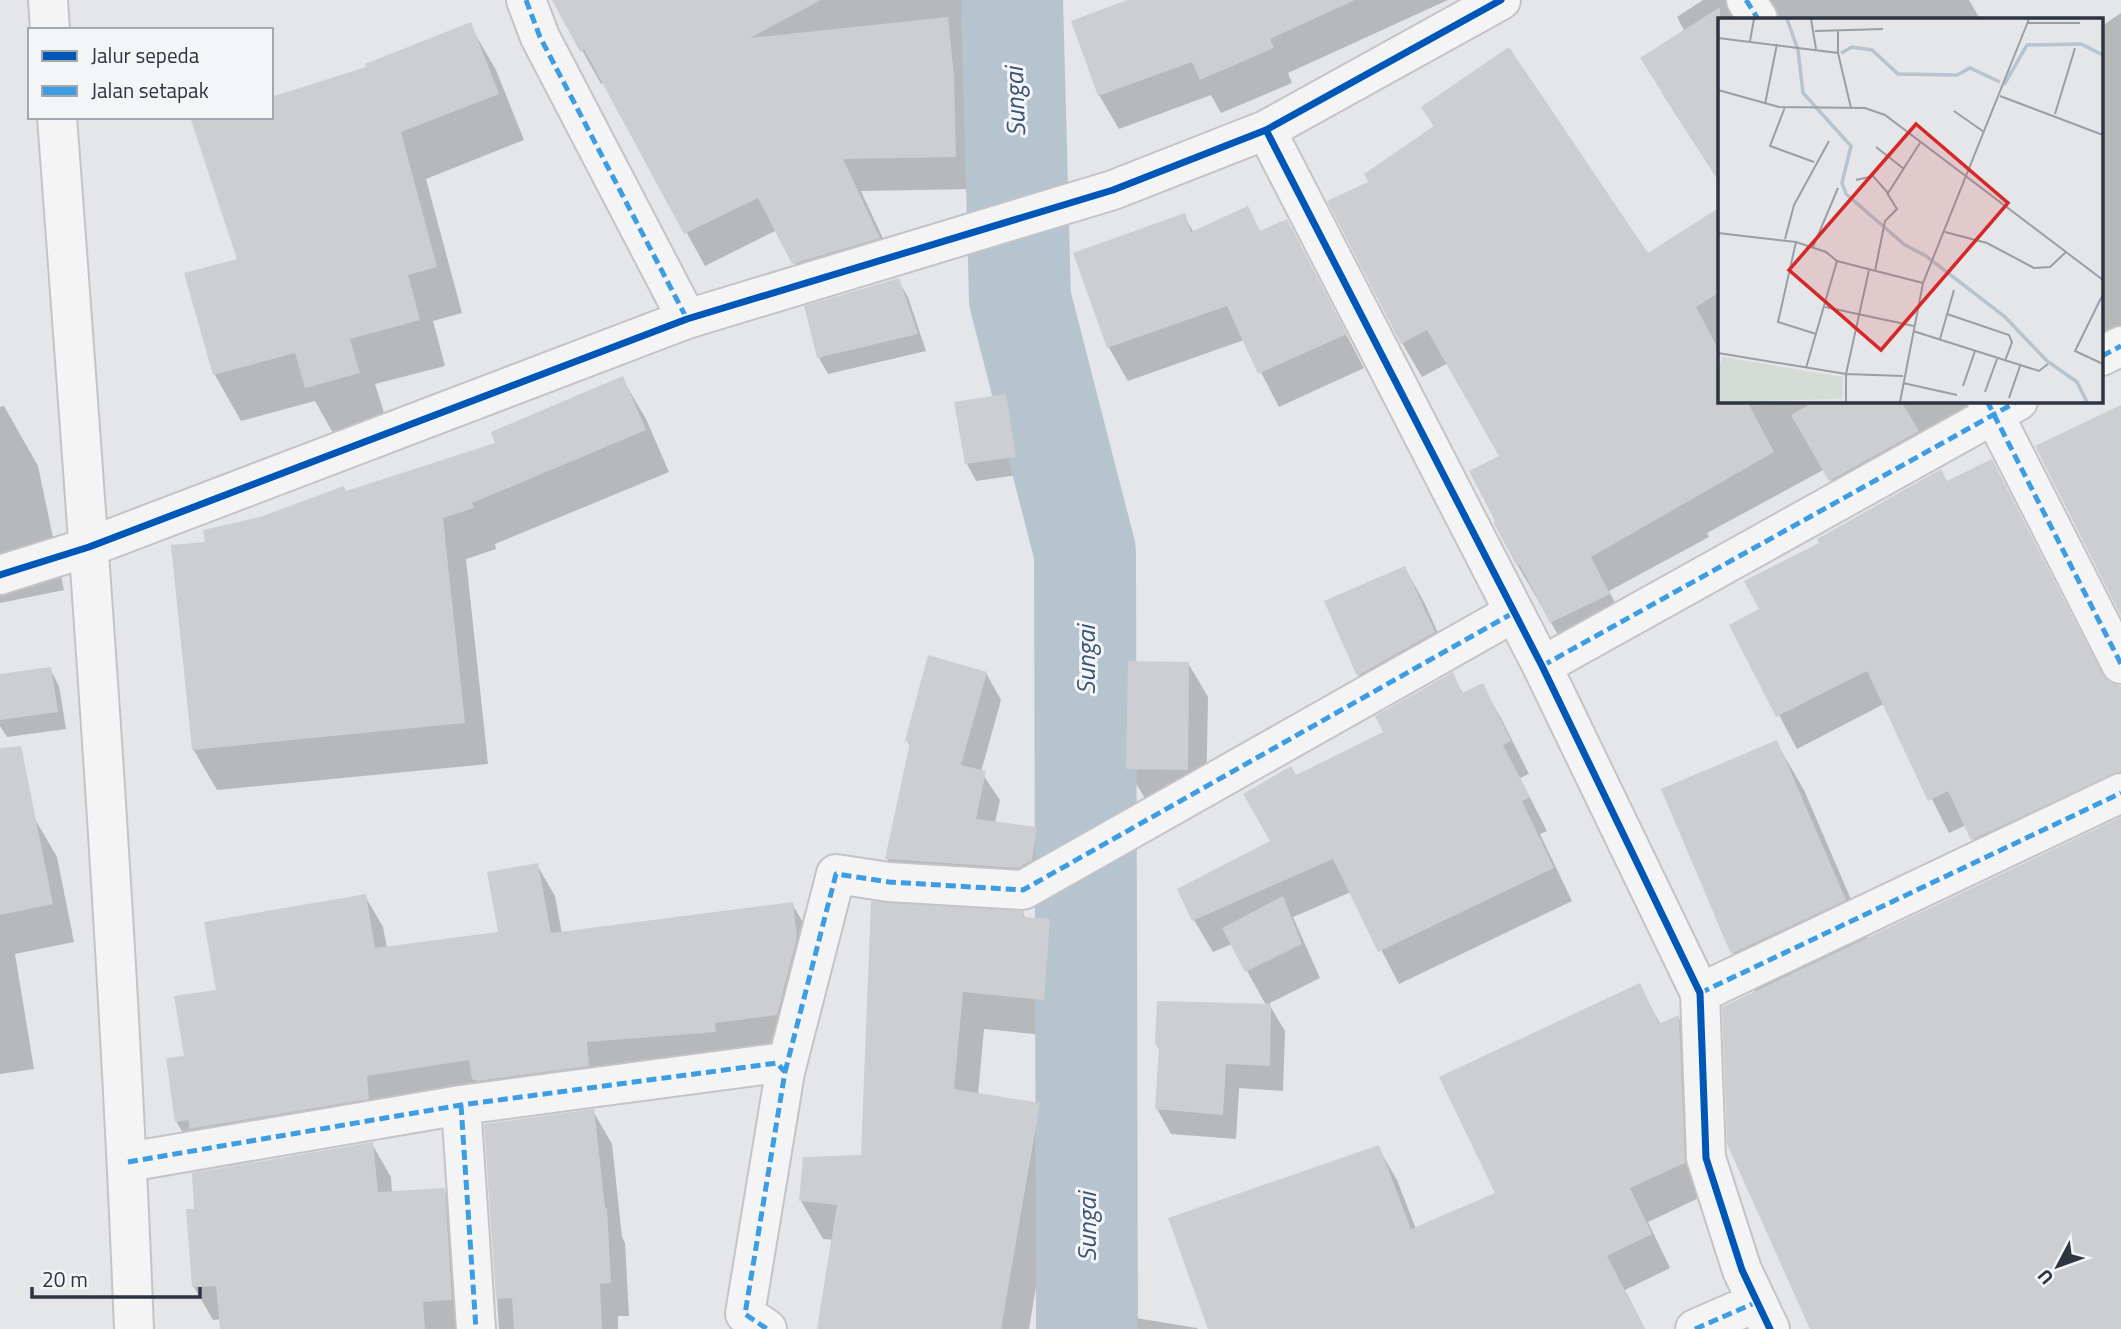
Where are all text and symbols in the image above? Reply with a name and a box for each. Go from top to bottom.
inset map [1718,18,2104,402]
legend [28,28,273,119]
text: Jalur sepeda [91,39,200,71]
water label: Sungai [994,64,1035,137]
text: Jalan setapak [91,74,209,106]
water label: Sungai [1066,623,1105,695]
water label: Sungai [1067,1190,1106,1262]
north arrow [2023,1231,2093,1301]
scale bar [32,1256,200,1300]
text: 20 m [42,1263,88,1295]
text: U [2030,1263,2060,1292]

